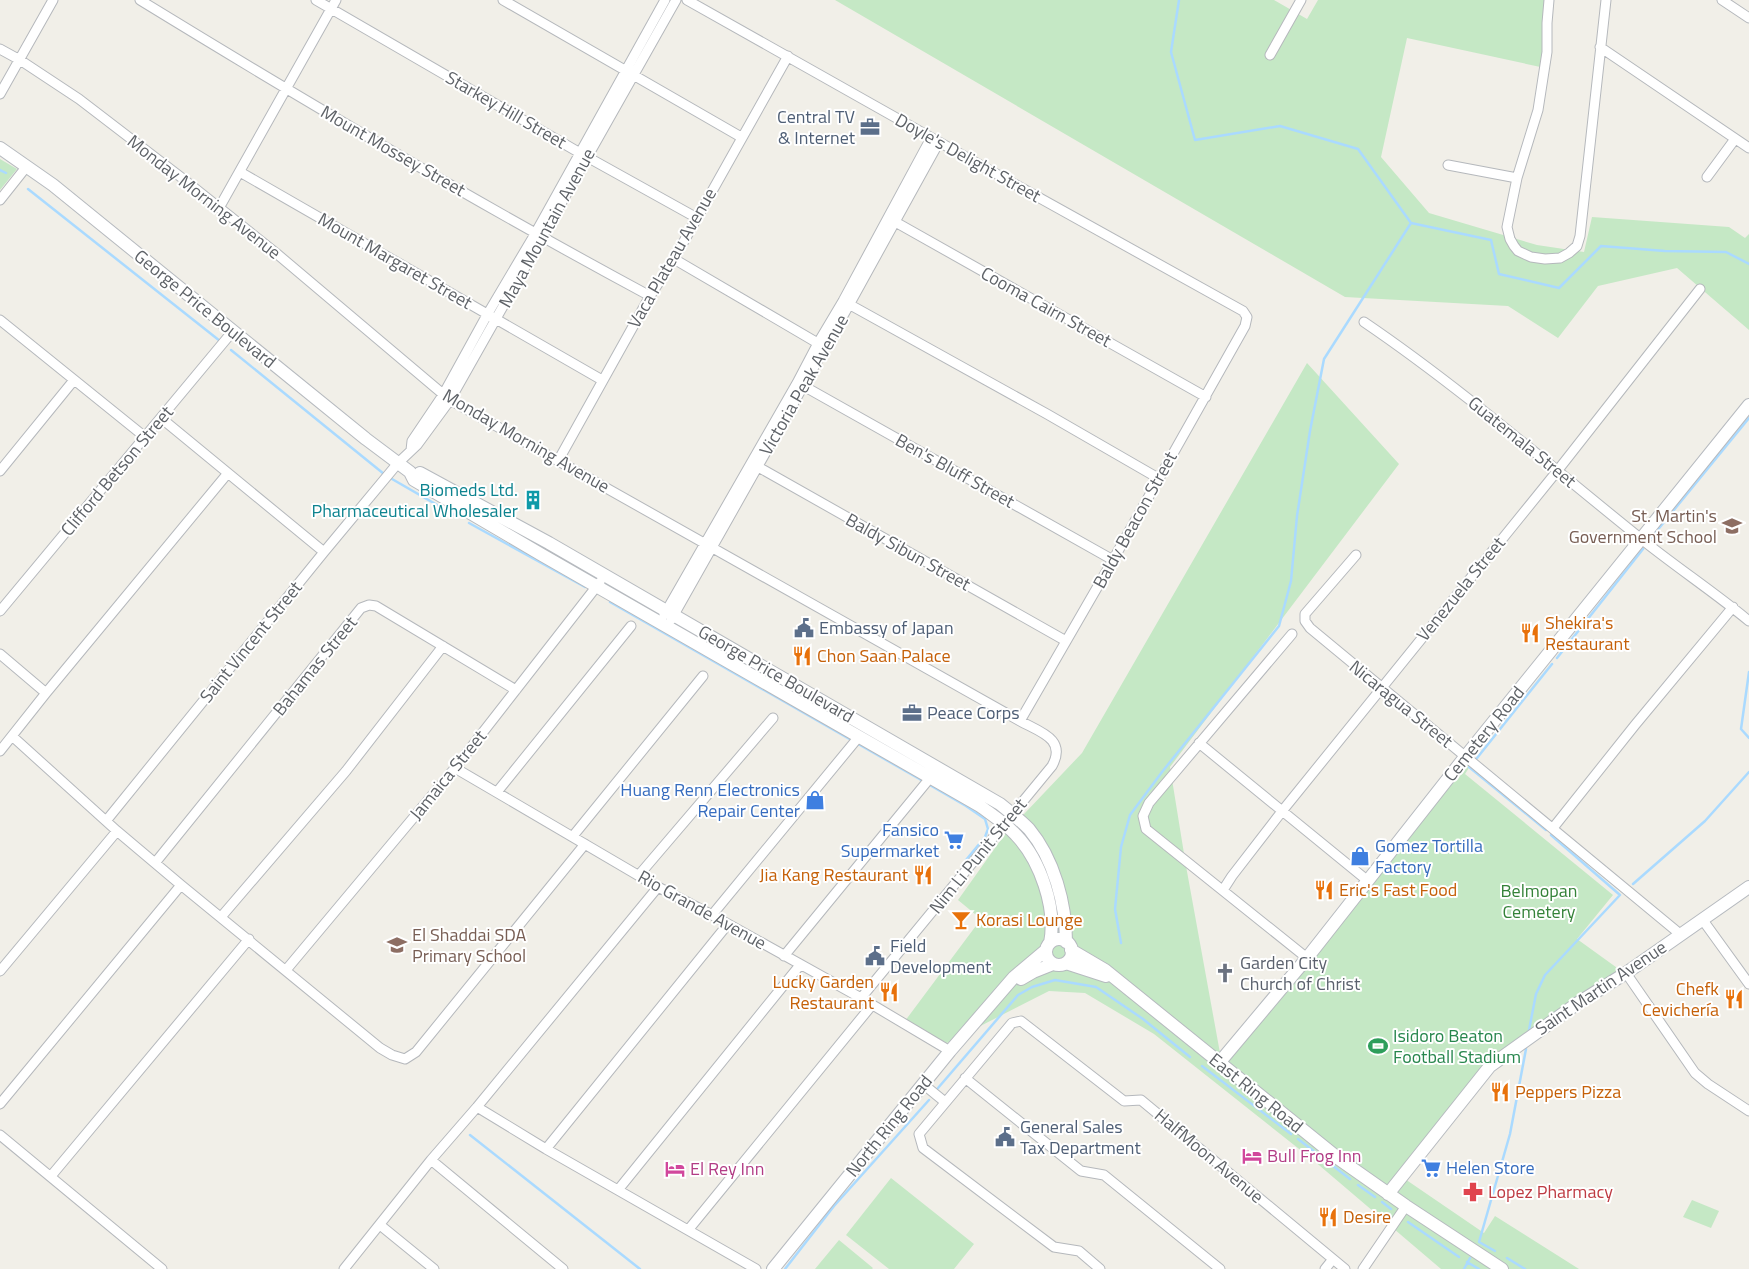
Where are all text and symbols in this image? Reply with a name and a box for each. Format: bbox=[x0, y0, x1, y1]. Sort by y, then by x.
street label: Starkey Hill Street bbox=[441, 64, 572, 156]
street label: Mount Mossey Street bbox=[316, 98, 471, 203]
place label: Central TV & Internet bbox=[777, 103, 856, 151]
street label: Doyle's Delight Street bbox=[890, 106, 1047, 209]
office icon: Central TV & Internet bbox=[859, 116, 881, 138]
street label: Monday Morning Avenue bbox=[122, 128, 287, 265]
street label: Maya Mountain Avenue bbox=[491, 143, 602, 312]
street label: Vaca Plateau Avenue bbox=[620, 183, 723, 333]
street label: Mount Margaret Street bbox=[313, 205, 478, 316]
street label: George Price Boulevard bbox=[128, 243, 282, 374]
street label: Cooma Cairn Street bbox=[976, 259, 1117, 354]
street label: Victoria Peak Avenue bbox=[752, 309, 855, 460]
street label: Monday Morning Avenue bbox=[438, 382, 615, 499]
street label: Guatemala Street bbox=[1462, 389, 1583, 494]
street label: Clifford Betson Street bbox=[54, 399, 180, 542]
street label: Ben's Bluff Street bbox=[891, 427, 1020, 515]
street label: Baldy Beacon Street bbox=[1086, 446, 1184, 593]
place label: Biomeds Ltd. Pharmaceutical Wholesaler bbox=[311, 476, 518, 524]
building icon: Biomeds Ltd. Pharmaceutical Wholesaler bbox=[522, 489, 544, 511]
place label: St. Martin's Government School bbox=[1569, 502, 1717, 550]
street label: Baldy Sibun Street bbox=[841, 506, 976, 597]
school or university icon: St. Martin's Government School bbox=[1721, 515, 1743, 537]
street label: Venezuela Street bbox=[1410, 530, 1512, 647]
street label: Saint Vincent Street bbox=[193, 574, 309, 708]
street label: Bahamas Street bbox=[266, 609, 364, 721]
place label: Shekira's Restaurant bbox=[1545, 609, 1630, 657]
place label: Embassy of Japan bbox=[819, 614, 954, 641]
public building icon: Embassy of Japan bbox=[793, 617, 815, 639]
street label: George Price Boulevard bbox=[693, 618, 859, 729]
restaurant icon: Shekira's Restaurant bbox=[1519, 622, 1541, 644]
place label: Chon Saan Palace bbox=[817, 642, 951, 669]
restaurant icon: Chon Saan Palace bbox=[791, 645, 813, 667]
street label: Nicaragua Street bbox=[1344, 653, 1459, 754]
street label: Cemetery Road bbox=[1437, 680, 1531, 787]
place label: Peace Corps bbox=[927, 699, 1020, 726]
office icon: Peace Corps bbox=[901, 702, 923, 724]
street label: Jamaica Street bbox=[403, 723, 493, 826]
place label: Huang Renn Electronics Repair Center bbox=[620, 776, 800, 824]
shop icon: Huang Renn Electronics Repair Center bbox=[804, 789, 826, 811]
street label: Nim Li Punit Street bbox=[922, 791, 1033, 919]
place label: Fansico Supermarket bbox=[841, 816, 940, 864]
supermarket icon: Fansico Supermarket bbox=[943, 829, 965, 851]
place label: Gomez Tortilla Factory bbox=[1375, 832, 1483, 880]
shop icon: Gomez Tortilla Factory bbox=[1349, 845, 1371, 867]
place label: Jia Kang Restaurant bbox=[759, 861, 909, 888]
street label: Rio Grande Avenue bbox=[633, 863, 771, 956]
restaurant icon: Jia Kang Restaurant bbox=[912, 864, 934, 886]
place label: Eric's Fast Food bbox=[1339, 876, 1457, 903]
park label: Belmopan Cemetery bbox=[1500, 877, 1578, 925]
restaurant icon: Eric's Fast Food bbox=[1313, 879, 1335, 901]
place label: Korasi Lounge bbox=[976, 906, 1083, 933]
bar icon: Korasi Lounge bbox=[950, 909, 972, 931]
place label: El Shaddai SDA Primary School bbox=[412, 921, 527, 969]
place label: Field Development bbox=[890, 932, 992, 980]
school or university icon: El Shaddai SDA Primary School bbox=[386, 934, 408, 956]
street label: Saint Martin Avenue bbox=[1530, 934, 1672, 1042]
public building icon: Field Development bbox=[864, 945, 886, 967]
place label: Garden City Church of Christ bbox=[1240, 949, 1361, 997]
church icon: Garden City Church of Christ bbox=[1214, 962, 1236, 984]
place label: Lucky Garden Restaurant bbox=[772, 968, 875, 1016]
place label: Chefk Cevichería bbox=[1642, 975, 1719, 1023]
restaurant icon: Lucky Garden Restaurant bbox=[878, 981, 900, 1003]
restaurant icon: Chefk Cevichería bbox=[1723, 988, 1745, 1010]
place label: Isidoro Beaton Football Stadium bbox=[1393, 1022, 1521, 1070]
sports icon: Isidoro Beaton Football Stadium bbox=[1367, 1035, 1389, 1057]
street label: East Ring Road bbox=[1203, 1046, 1309, 1139]
street label: North Ring Road bbox=[839, 1069, 938, 1183]
place label: Peppers Pizza bbox=[1515, 1078, 1621, 1105]
restaurant icon: Peppers Pizza bbox=[1489, 1081, 1511, 1103]
street label: HalfMoon Avenue bbox=[1149, 1102, 1270, 1209]
place label: General Sales Tax Department bbox=[1020, 1113, 1141, 1161]
public building icon: General Sales Tax Department bbox=[994, 1126, 1016, 1148]
place label: Bull Frog Inn bbox=[1267, 1142, 1362, 1169]
hotel icon: Bull Frog Inn bbox=[1241, 1145, 1263, 1167]
place label: Helen Store bbox=[1446, 1154, 1535, 1181]
place label: El Rey Inn bbox=[690, 1155, 764, 1182]
supermarket icon: Helen Store bbox=[1420, 1157, 1442, 1179]
hotel icon: El Rey Inn bbox=[664, 1158, 686, 1180]
place label: Lopez Pharmacy bbox=[1488, 1178, 1613, 1205]
pharmacy icon: Lopez Pharmacy bbox=[1462, 1181, 1484, 1203]
place label: Desire bbox=[1343, 1203, 1391, 1230]
restaurant icon: Desire bbox=[1317, 1206, 1339, 1228]

